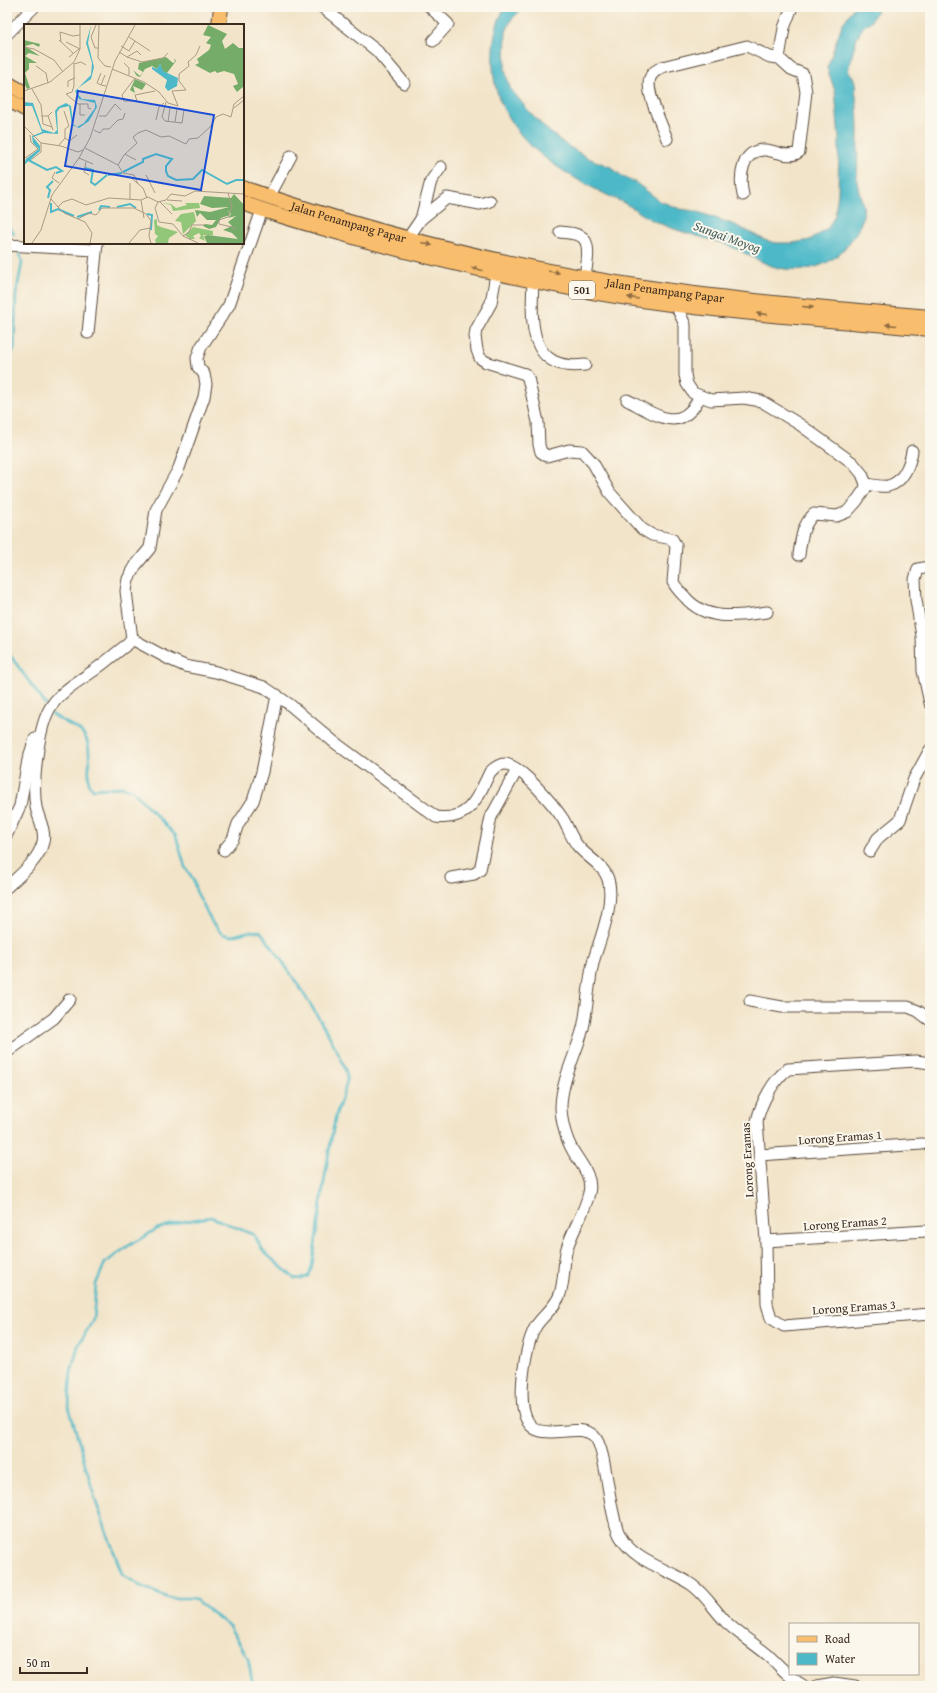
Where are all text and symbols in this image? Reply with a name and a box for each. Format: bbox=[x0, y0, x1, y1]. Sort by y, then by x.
inset map bbox=[24, 24, 244, 244]
street label: Jalan Penampang Papar bbox=[287, 196, 408, 246]
water label: Sungai Moyog bbox=[691, 216, 763, 258]
one-way arrow bbox=[421, 241, 433, 247]
one-way arrow bbox=[471, 266, 483, 272]
one-way arrow bbox=[548, 269, 560, 275]
street label: Jalan Penampang Papar bbox=[603, 273, 725, 306]
road number: 501 bbox=[569, 281, 595, 299]
one-way arrow bbox=[627, 295, 639, 301]
one-way arrow bbox=[802, 303, 814, 310]
one-way arrow bbox=[756, 311, 768, 317]
one-way arrow bbox=[885, 322, 897, 329]
street label: Lorong Eramas bbox=[737, 1122, 757, 1198]
street label: Lorong Eramas 1 bbox=[798, 1126, 882, 1148]
street label: Lorong Eramas 2 bbox=[803, 1212, 887, 1234]
street label: Lorong Eramas 3 bbox=[812, 1296, 896, 1318]
legend bbox=[789, 1623, 919, 1675]
text: Road bbox=[825, 1630, 851, 1647]
scale bar bbox=[20, 1649, 87, 1675]
text: Water bbox=[825, 1650, 855, 1667]
text: 50 m bbox=[26, 1654, 50, 1671]

